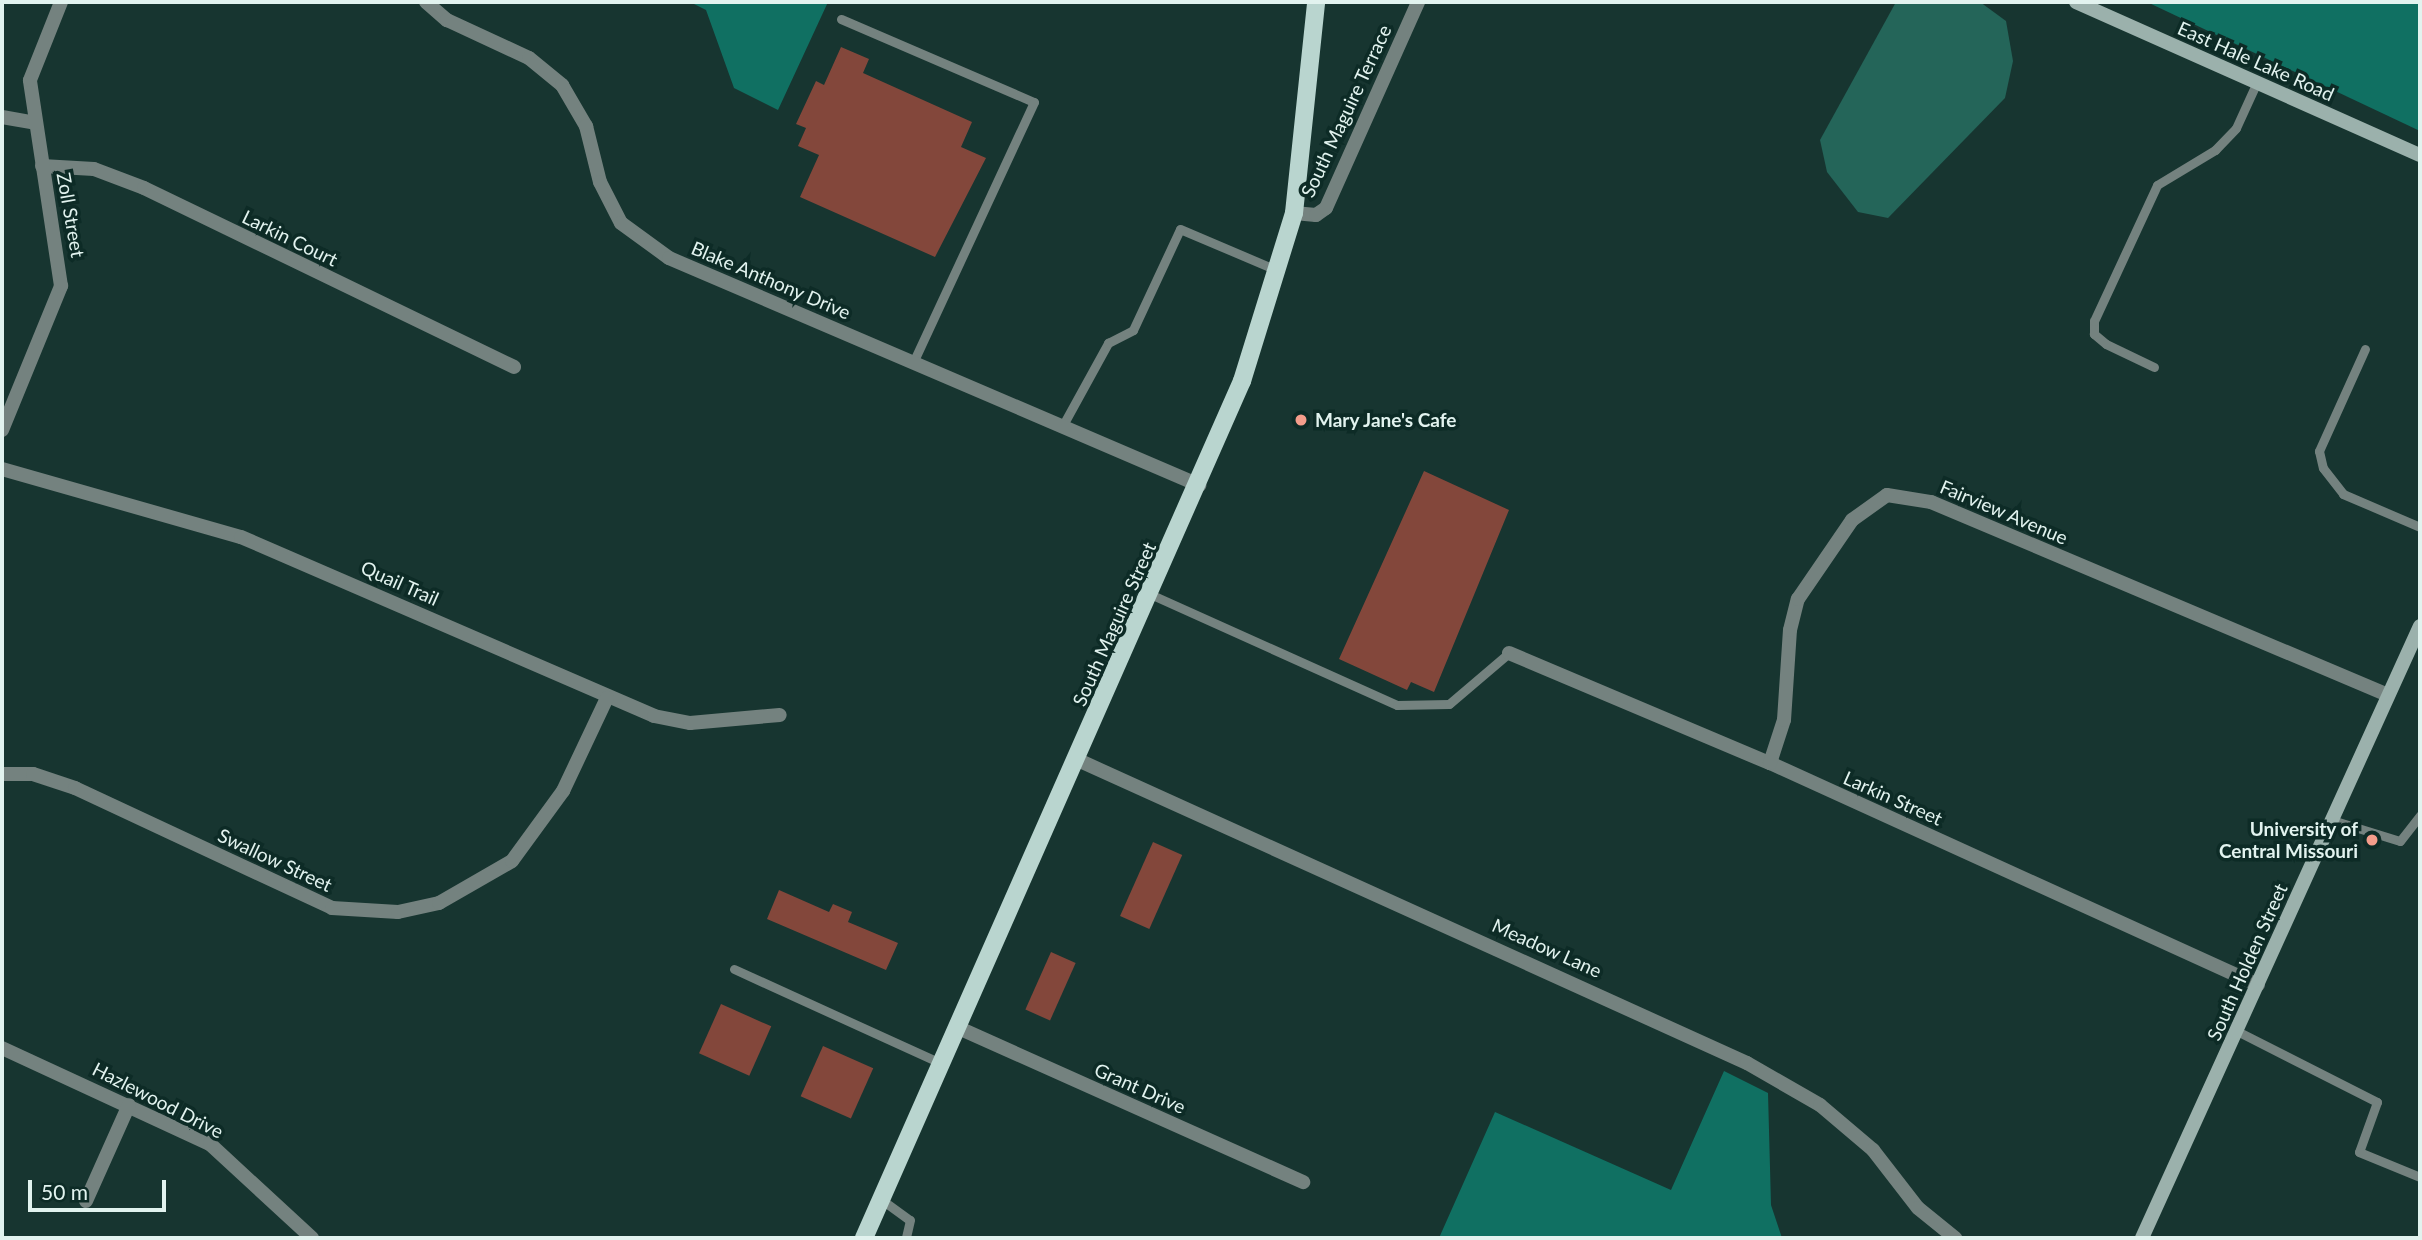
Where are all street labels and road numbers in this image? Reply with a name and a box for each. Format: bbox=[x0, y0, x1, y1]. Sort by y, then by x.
street label: East Hale Lake Road bbox=[2174, 16, 2338, 106]
street label: South Maguire Terrace bbox=[1296, 21, 1396, 201]
street label: Zoll Street bbox=[52, 171, 90, 259]
street label: Larkin Court bbox=[239, 205, 341, 271]
street label: Blake Anthony Drive bbox=[687, 236, 855, 324]
street label: Fairview Avenue bbox=[1936, 475, 2072, 549]
street label: South Maguire Street bbox=[1068, 538, 1160, 710]
street label: Quail Trail bbox=[357, 556, 443, 610]
street label: Larkin Street bbox=[1840, 766, 1946, 830]
street label: Swallow Street bbox=[214, 824, 336, 896]
street label: South Holden Street bbox=[2202, 880, 2292, 1044]
street label: Meadow Lane bbox=[1489, 914, 1605, 982]
street label: Hazlewood Drive bbox=[89, 1057, 227, 1143]
street label: Grant Drive bbox=[1091, 1058, 1189, 1118]

